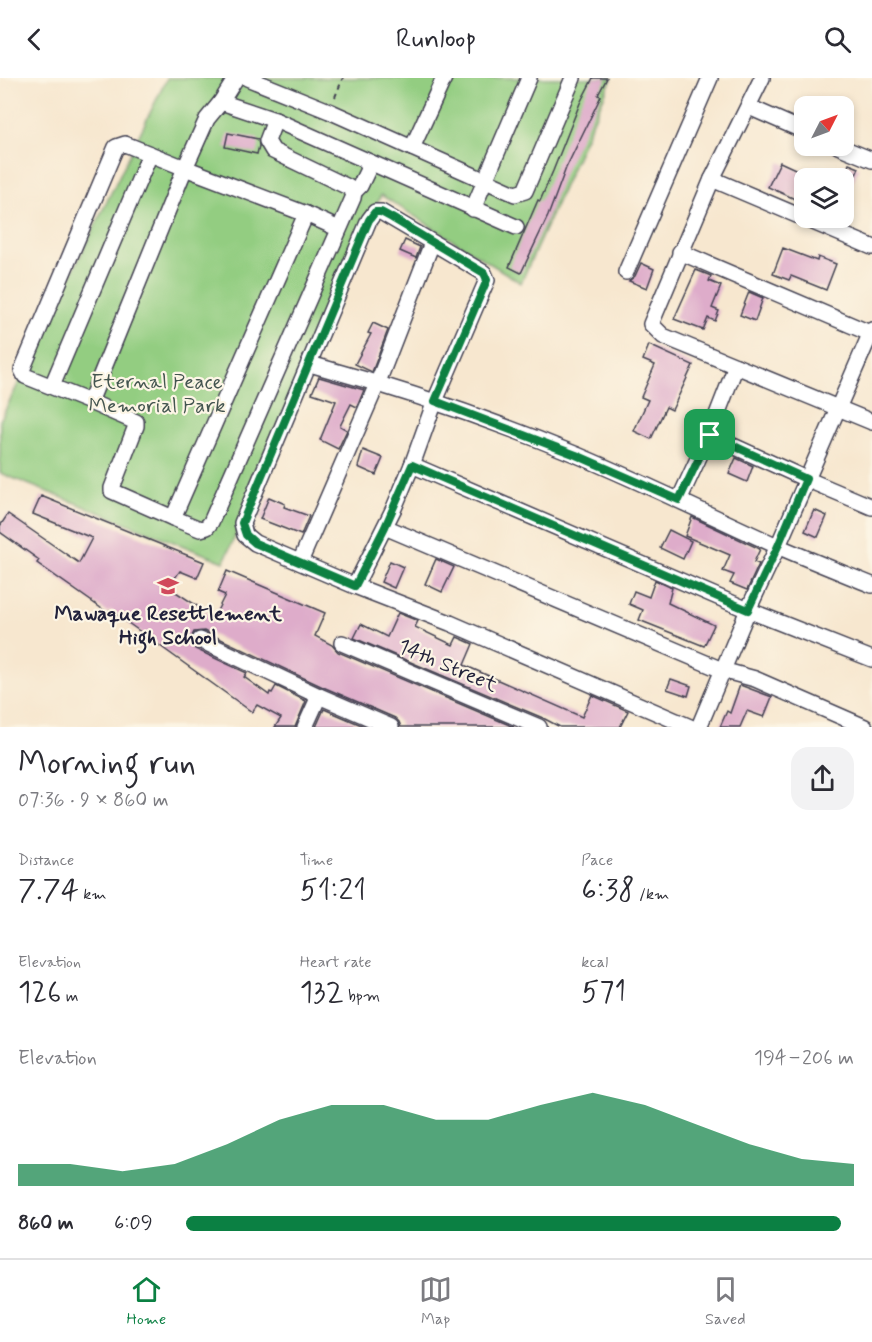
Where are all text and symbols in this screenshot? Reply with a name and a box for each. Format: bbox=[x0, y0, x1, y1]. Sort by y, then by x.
text: Runloop bbox=[396, 22, 476, 57]
icon: back bbox=[18, 23, 51, 56]
icon: search bbox=[821, 23, 854, 56]
north arrow bbox=[794, 96, 854, 156]
map controls bbox=[794, 96, 854, 228]
button: layers bbox=[794, 168, 854, 228]
park label: Eternal Peace Memorial Park bbox=[88, 368, 226, 420]
pin bbox=[684, 409, 735, 460]
icon: arrive bbox=[693, 418, 726, 451]
school or university icon: Mawaque Resettlement High School bbox=[156, 574, 180, 598]
place label: Mawaque Resettlement High School bbox=[54, 600, 282, 654]
street label: 14th Street bbox=[394, 632, 502, 700]
text: Morning run bbox=[18, 742, 196, 786]
button: share bbox=[791, 747, 854, 810]
text: 07:36 · 9 × 860 m bbox=[18, 787, 169, 814]
text: Distance bbox=[18, 850, 74, 871]
text: Time bbox=[300, 850, 333, 871]
text: Pace bbox=[581, 850, 613, 871]
text: 7.74 bbox=[18, 871, 79, 910]
text: 51:21 bbox=[300, 871, 366, 910]
text: 6:38 bbox=[581, 871, 635, 910]
text: km bbox=[79, 884, 107, 905]
text: /km bbox=[635, 884, 669, 905]
text: Elevation bbox=[18, 952, 81, 973]
text: Heart rate bbox=[300, 952, 372, 973]
text: kcal bbox=[581, 952, 608, 973]
text: 126 bbox=[18, 973, 61, 1012]
text: 132 bbox=[300, 973, 344, 1012]
text: 571 bbox=[581, 973, 626, 1012]
text: m bbox=[61, 986, 78, 1007]
text: bpm bbox=[344, 986, 380, 1007]
text: Elevation bbox=[18, 1045, 97, 1072]
text: 194–206 m bbox=[754, 1045, 854, 1072]
text: 860 m bbox=[18, 1210, 74, 1237]
text: 6:09 bbox=[114, 1210, 153, 1237]
tab: Home bbox=[126, 1273, 166, 1330]
tab: Map bbox=[419, 1273, 452, 1330]
tab: Saved bbox=[705, 1273, 746, 1330]

